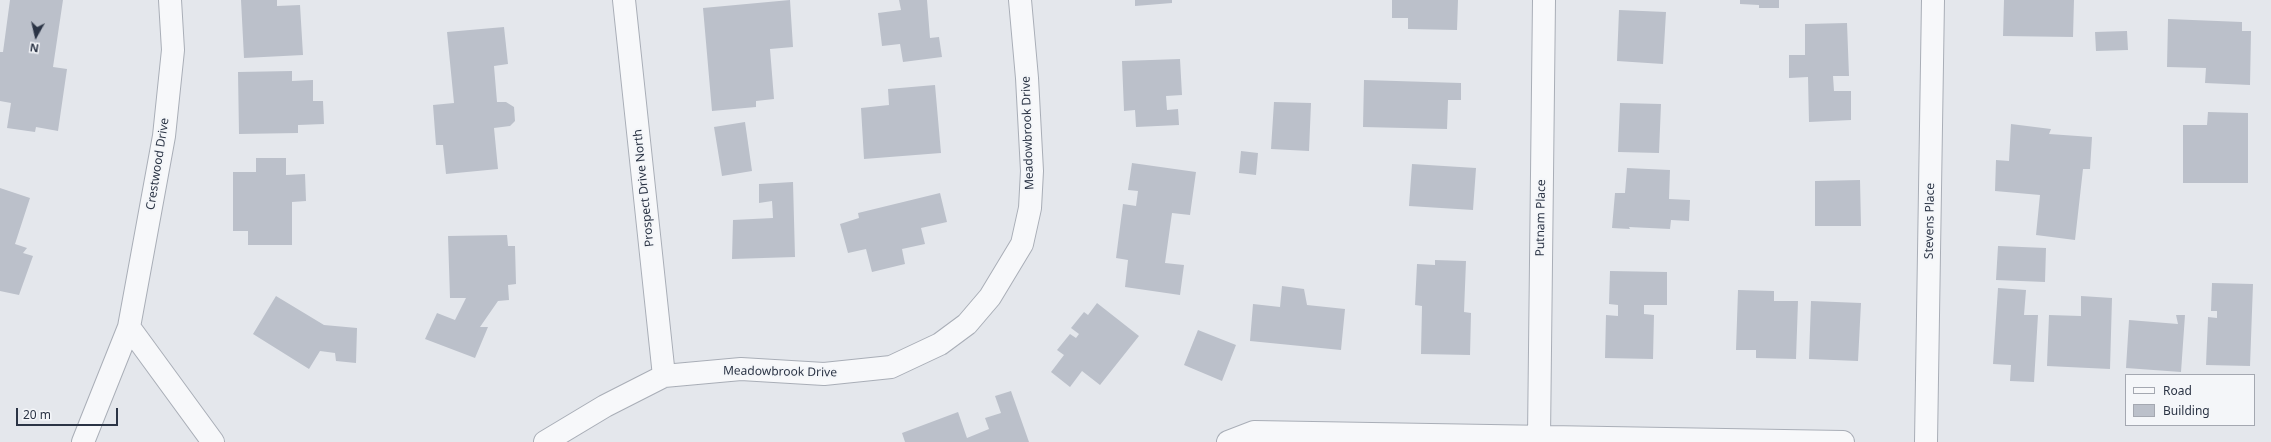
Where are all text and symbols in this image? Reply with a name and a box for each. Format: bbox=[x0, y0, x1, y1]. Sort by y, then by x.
north arrow bbox=[16, 16, 56, 56]
text: N bbox=[29, 40, 40, 56]
street label: Meadowbrook Drive bbox=[1019, 76, 1037, 190]
street label: Crestwood Drive bbox=[144, 117, 172, 211]
street label: Prospect Drive North bbox=[631, 128, 657, 248]
street label: Putnam Place bbox=[1533, 179, 1549, 257]
street label: Stevens Place bbox=[1922, 183, 1938, 259]
street label: Meadowbrook Drive bbox=[723, 364, 837, 380]
legend bbox=[2125, 374, 2255, 426]
text: Road bbox=[2163, 382, 2192, 399]
scale bar bbox=[18, 400, 120, 426]
text: Building bbox=[2163, 402, 2210, 419]
text: 20 m bbox=[23, 406, 51, 423]

